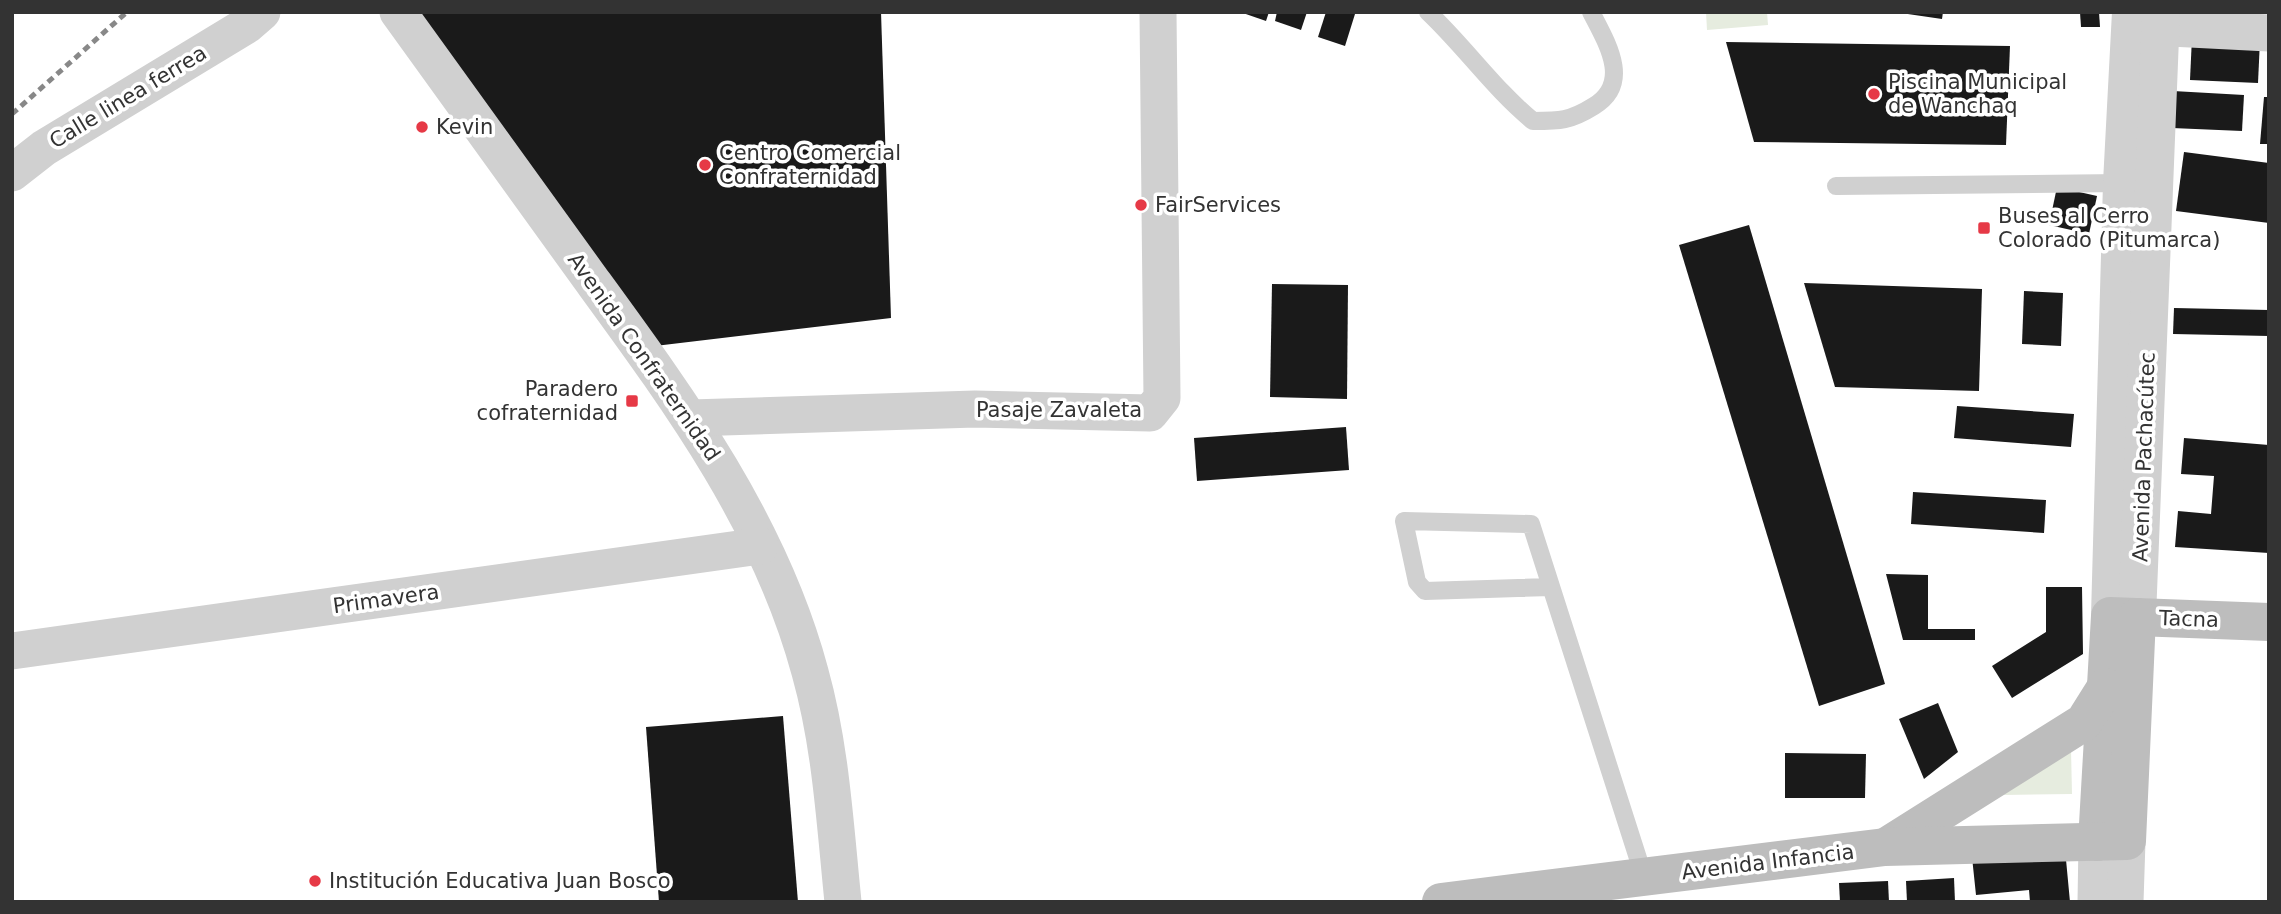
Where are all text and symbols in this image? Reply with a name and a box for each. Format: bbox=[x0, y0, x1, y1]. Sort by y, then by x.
street label: Calle linea ferrea bbox=[45, 41, 211, 153]
place label: Piscina Municipal de Wanchaq bbox=[1888, 70, 2067, 118]
marker: Piscina Municipal de Wanchaq bbox=[1866, 86, 1882, 102]
place label: Kevin bbox=[436, 115, 493, 139]
marker: Kevin bbox=[414, 119, 430, 135]
place label: Centro Comercial Confraternidad bbox=[719, 141, 901, 189]
marker: Centro Comercial Confraternidad bbox=[697, 157, 713, 173]
place label: FairServices bbox=[1155, 193, 1281, 217]
marker: FairServices bbox=[1133, 197, 1149, 213]
place label: Buses al Cerro Colorado (Pitumarca) bbox=[1998, 204, 2220, 252]
marker: Buses al Cerro Colorado (Pitumarca) bbox=[1976, 220, 1992, 236]
street label: Avenida Confraternidad bbox=[563, 248, 725, 466]
street label: Avenida Pachacútec bbox=[2128, 351, 2160, 563]
place label: Paradero cofraternidad bbox=[477, 377, 618, 425]
marker: Paradero cofraternidad bbox=[624, 393, 640, 409]
street label: Pasaje Zavaleta bbox=[976, 398, 1142, 422]
street label: Primavera bbox=[331, 580, 441, 618]
street label: Tacna bbox=[2158, 606, 2219, 632]
street label: Avenida Infancia bbox=[1680, 839, 1856, 885]
place label: Institución Educativa Juan Bosco bbox=[329, 869, 671, 893]
marker: Institución Educativa Juan Bosco bbox=[307, 873, 323, 889]

